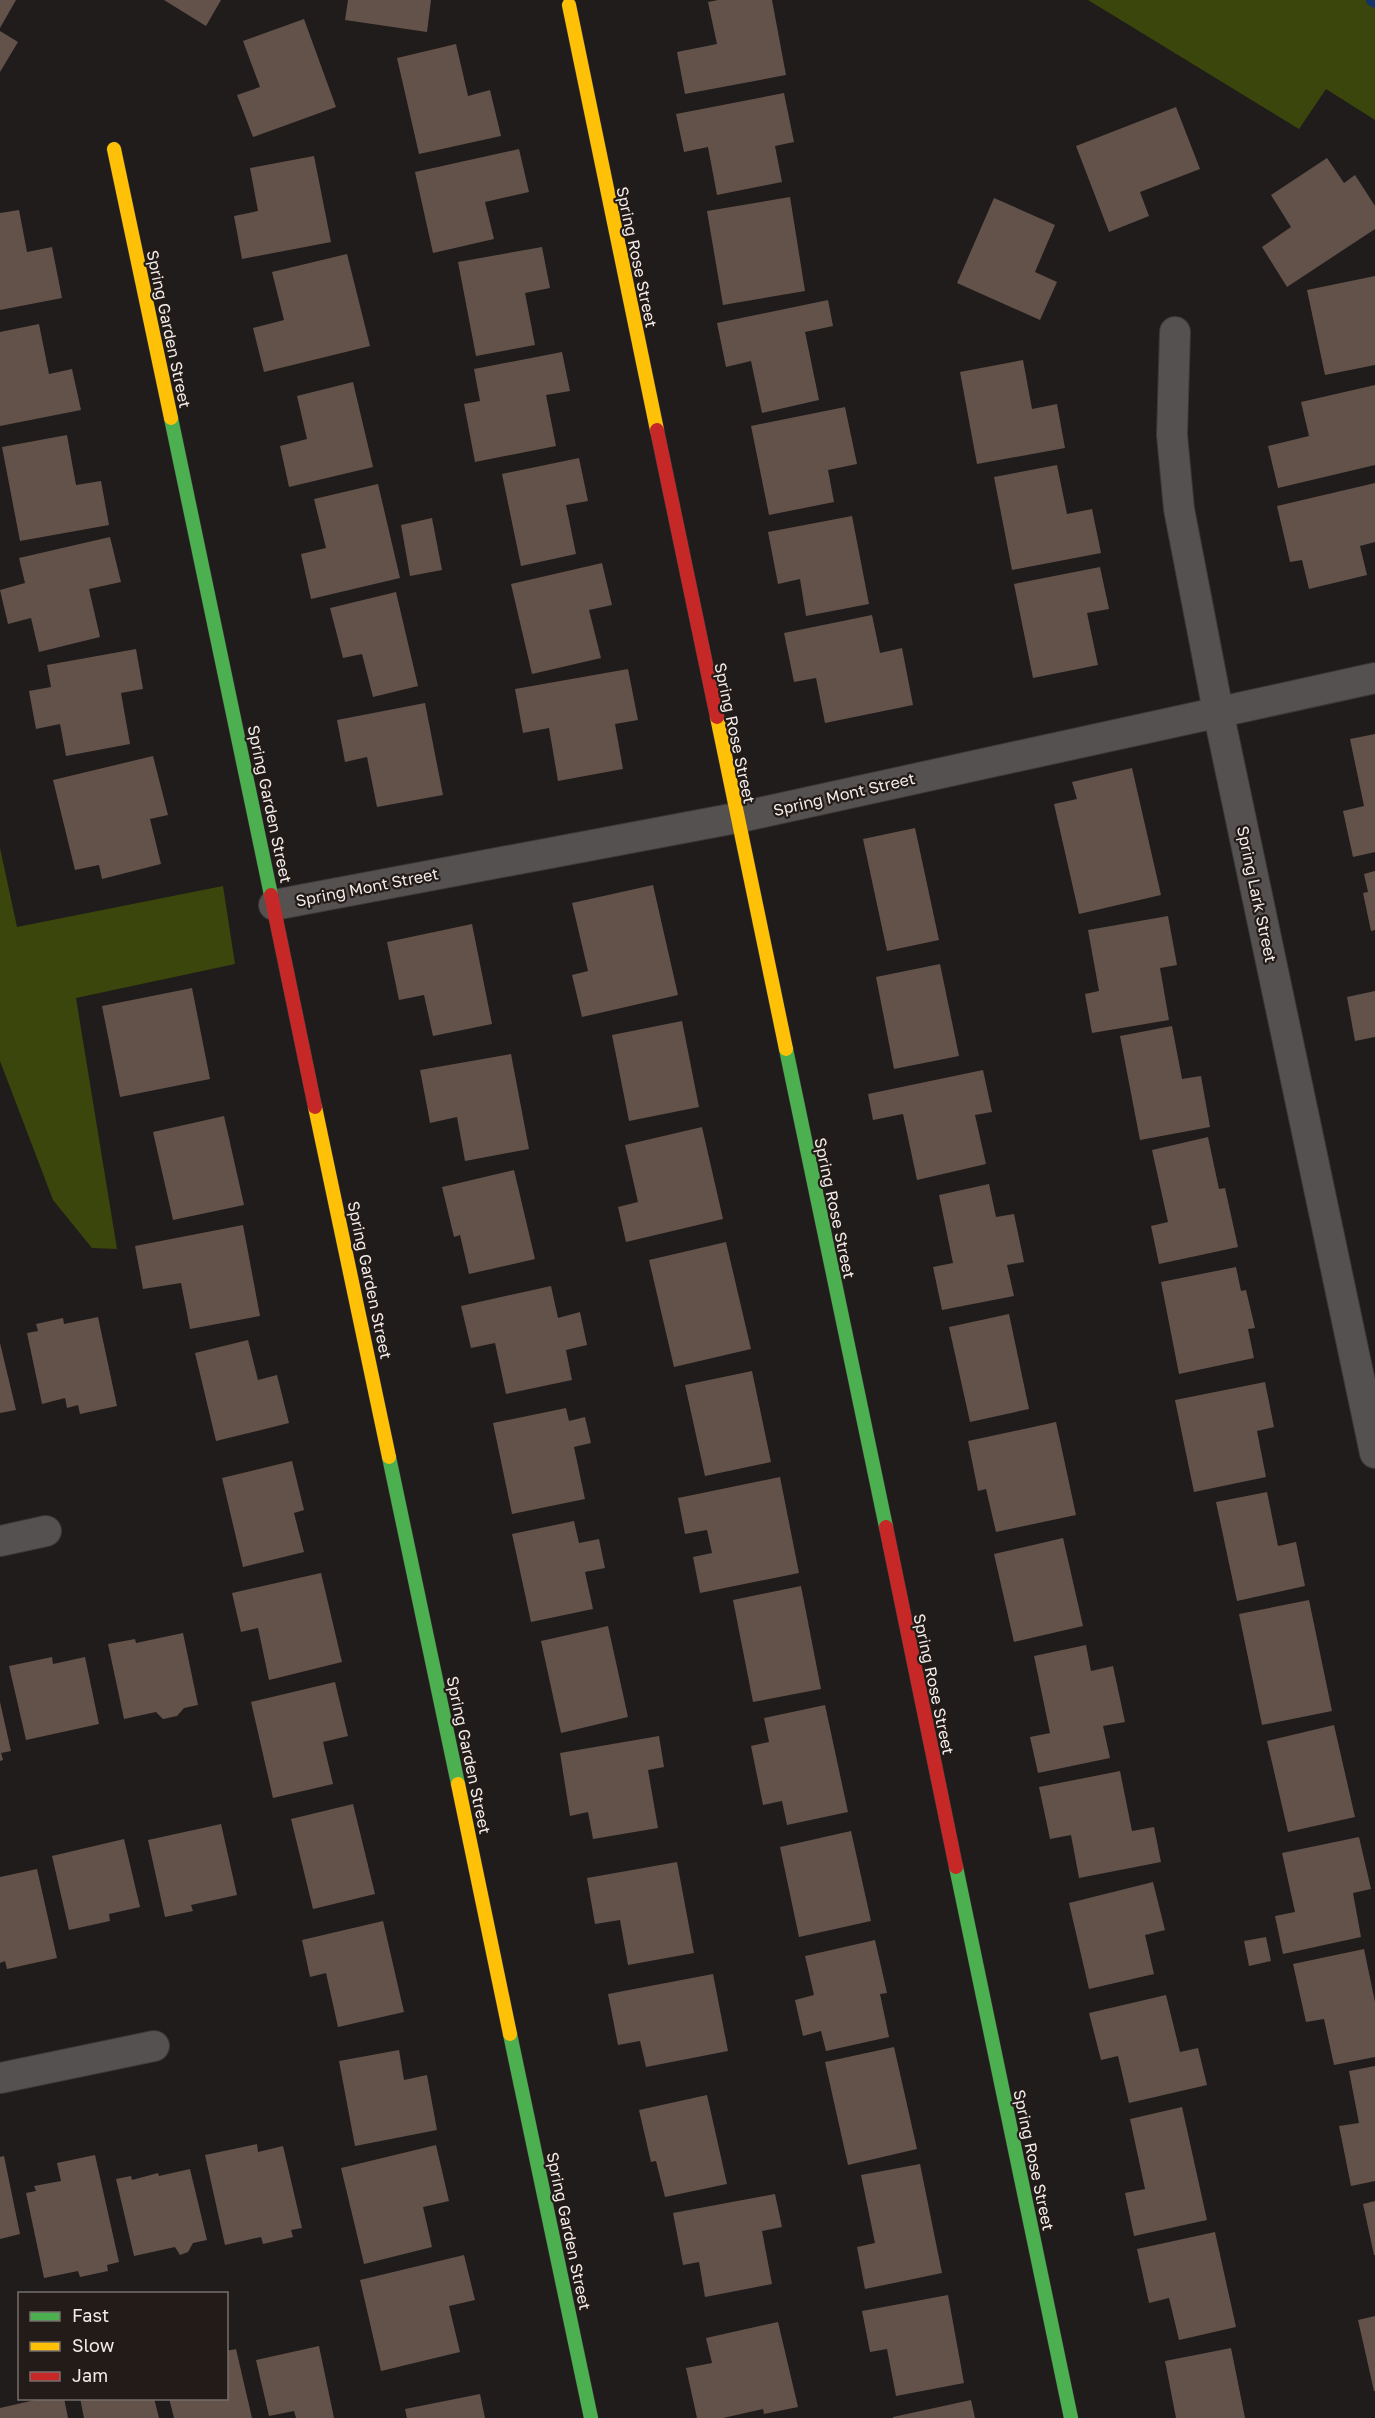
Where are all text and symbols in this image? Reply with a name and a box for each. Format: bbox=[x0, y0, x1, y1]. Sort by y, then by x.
street label: Spring Rose Street bbox=[612, 185, 662, 329]
street label: Spring Garden Street bbox=[142, 248, 196, 410]
street label: Spring Rose Street bbox=[710, 661, 760, 805]
street label: Spring Garden Street bbox=[243, 723, 297, 885]
street label: Spring Mont Street bbox=[771, 768, 917, 820]
street label: Spring Lark Street bbox=[1233, 824, 1281, 964]
street label: Spring Mont Street bbox=[294, 863, 440, 911]
street label: Spring Rose Street bbox=[810, 1136, 860, 1280]
street label: Spring Garden Street bbox=[343, 1199, 397, 1361]
street label: Spring Rose Street bbox=[909, 1612, 959, 1756]
street label: Spring Garden Street bbox=[442, 1674, 496, 1836]
street label: Spring Rose Street bbox=[1009, 2088, 1059, 2232]
street label: Spring Garden Street bbox=[542, 2150, 596, 2312]
legend bbox=[18, 2292, 228, 2400]
text: Fast bbox=[72, 2304, 109, 2326]
text: Slow bbox=[72, 2334, 115, 2356]
text: Jam bbox=[72, 2364, 108, 2386]

